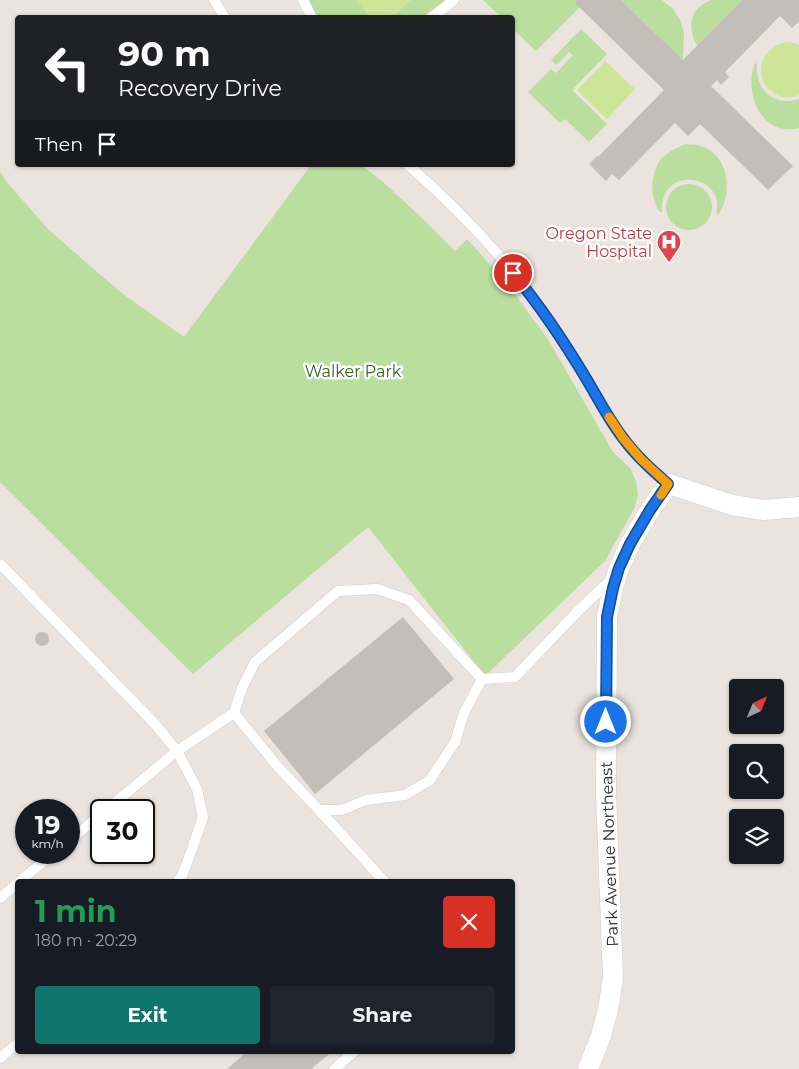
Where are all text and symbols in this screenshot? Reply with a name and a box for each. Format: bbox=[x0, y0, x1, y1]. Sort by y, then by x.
text: 90 m bbox=[118, 32, 211, 75]
icon: left bbox=[35, 35, 100, 100]
text: Recovery Drive bbox=[118, 75, 282, 102]
icon: arrive bbox=[93, 130, 121, 158]
text: Then bbox=[35, 133, 83, 156]
place label: Oregon State Hospital bbox=[545, 224, 652, 261]
hospital icon: Oregon State Hospital bbox=[656, 229, 682, 263]
pin bbox=[492, 252, 534, 294]
icon: arrive bbox=[499, 259, 527, 287]
park label: Walker Park bbox=[305, 362, 402, 381]
north arrow bbox=[729, 679, 784, 734]
map controls bbox=[729, 679, 784, 864]
position arrow bbox=[579, 695, 631, 747]
button: search bbox=[729, 744, 784, 799]
street label: Park Avenue Northeast bbox=[597, 760, 622, 947]
speed limit sign: 30 bbox=[90, 799, 155, 864]
button: layers bbox=[729, 809, 784, 864]
text: 19 bbox=[35, 810, 60, 840]
text: km/h bbox=[31, 836, 64, 851]
text: 1 min bbox=[35, 893, 116, 930]
button: close bbox=[443, 896, 495, 948]
text: 180 m · 20:29 bbox=[35, 931, 137, 950]
button: Exit bbox=[35, 986, 260, 1044]
button: Share bbox=[270, 986, 495, 1044]

